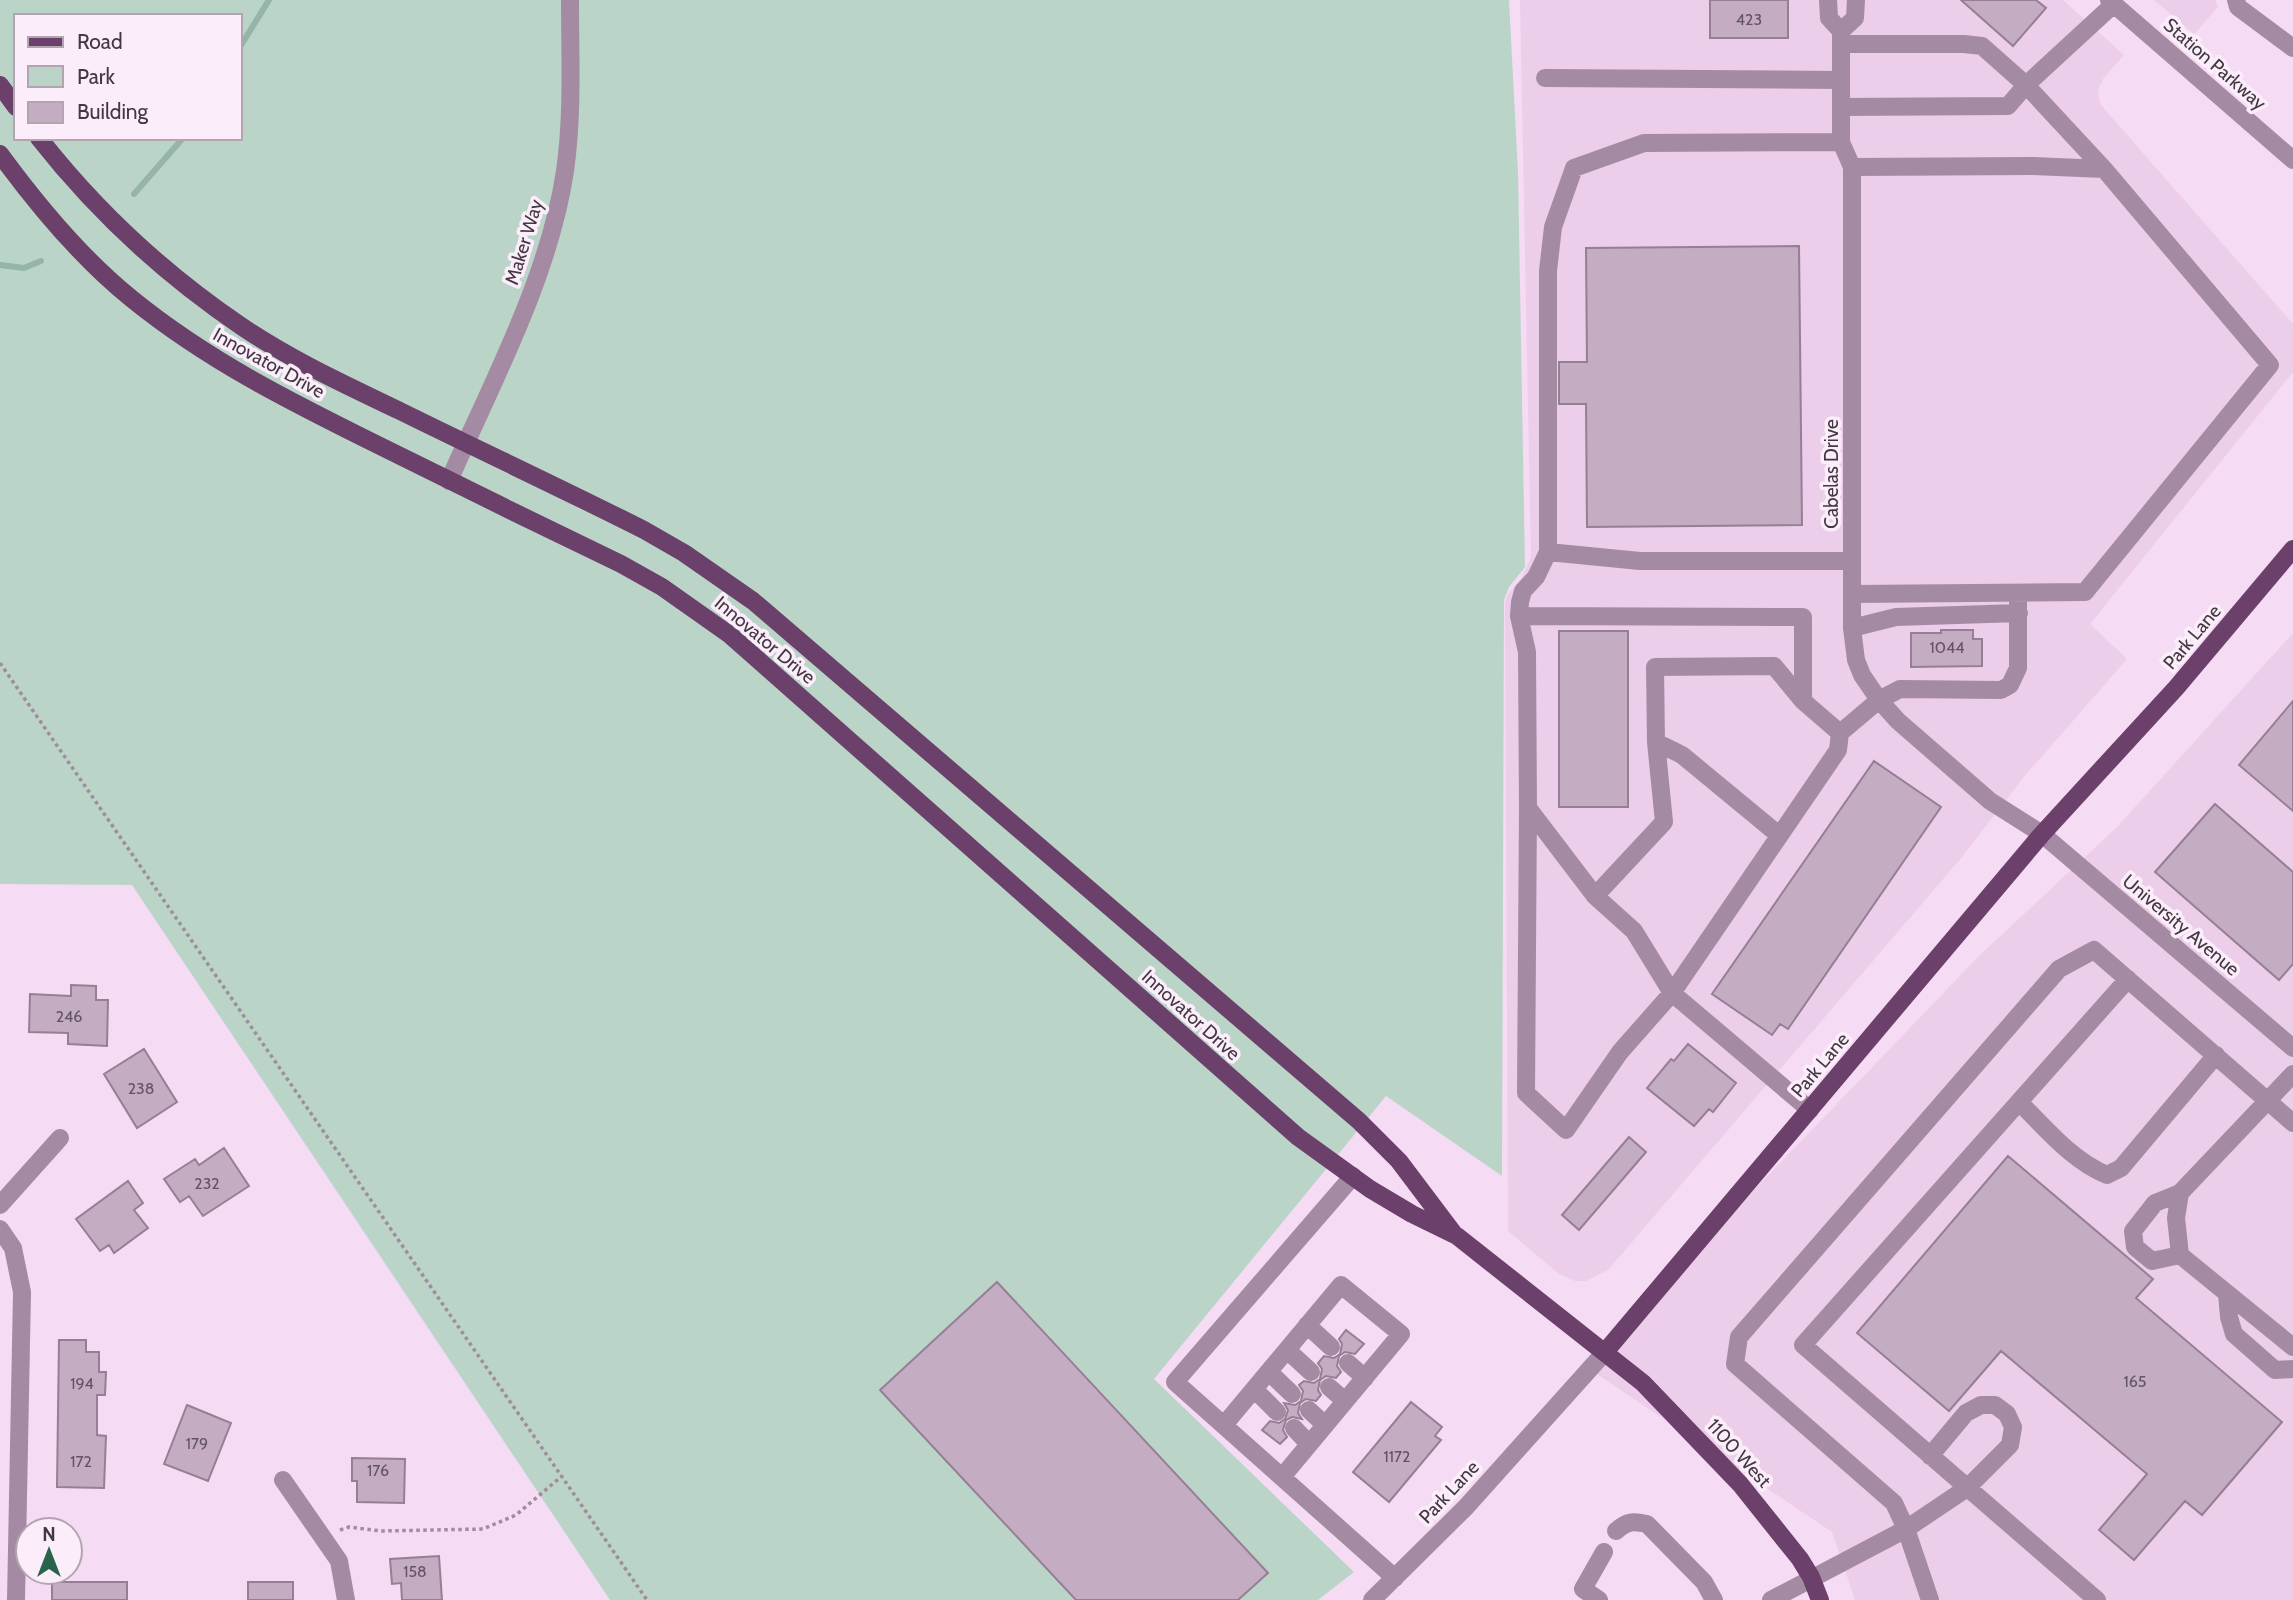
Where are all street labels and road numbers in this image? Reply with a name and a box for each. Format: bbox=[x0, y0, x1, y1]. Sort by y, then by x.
street label: Station Parkway bbox=[2159, 13, 2271, 115]
street label: Maker Way bbox=[500, 196, 548, 287]
street label: Innovator Drive bbox=[209, 323, 329, 403]
street label: Cabelas Drive bbox=[1820, 419, 1843, 529]
street label: Innovator Drive bbox=[710, 591, 820, 689]
street label: Park Lane bbox=[2158, 600, 2226, 674]
street label: University Avenue bbox=[2118, 869, 2244, 981]
street label: Innovator Drive bbox=[1137, 965, 1245, 1065]
street label: Park Lane bbox=[1786, 1028, 1854, 1102]
street label: 1100 West bbox=[1702, 1414, 1776, 1493]
street label: Park Lane bbox=[1414, 1456, 1484, 1528]

